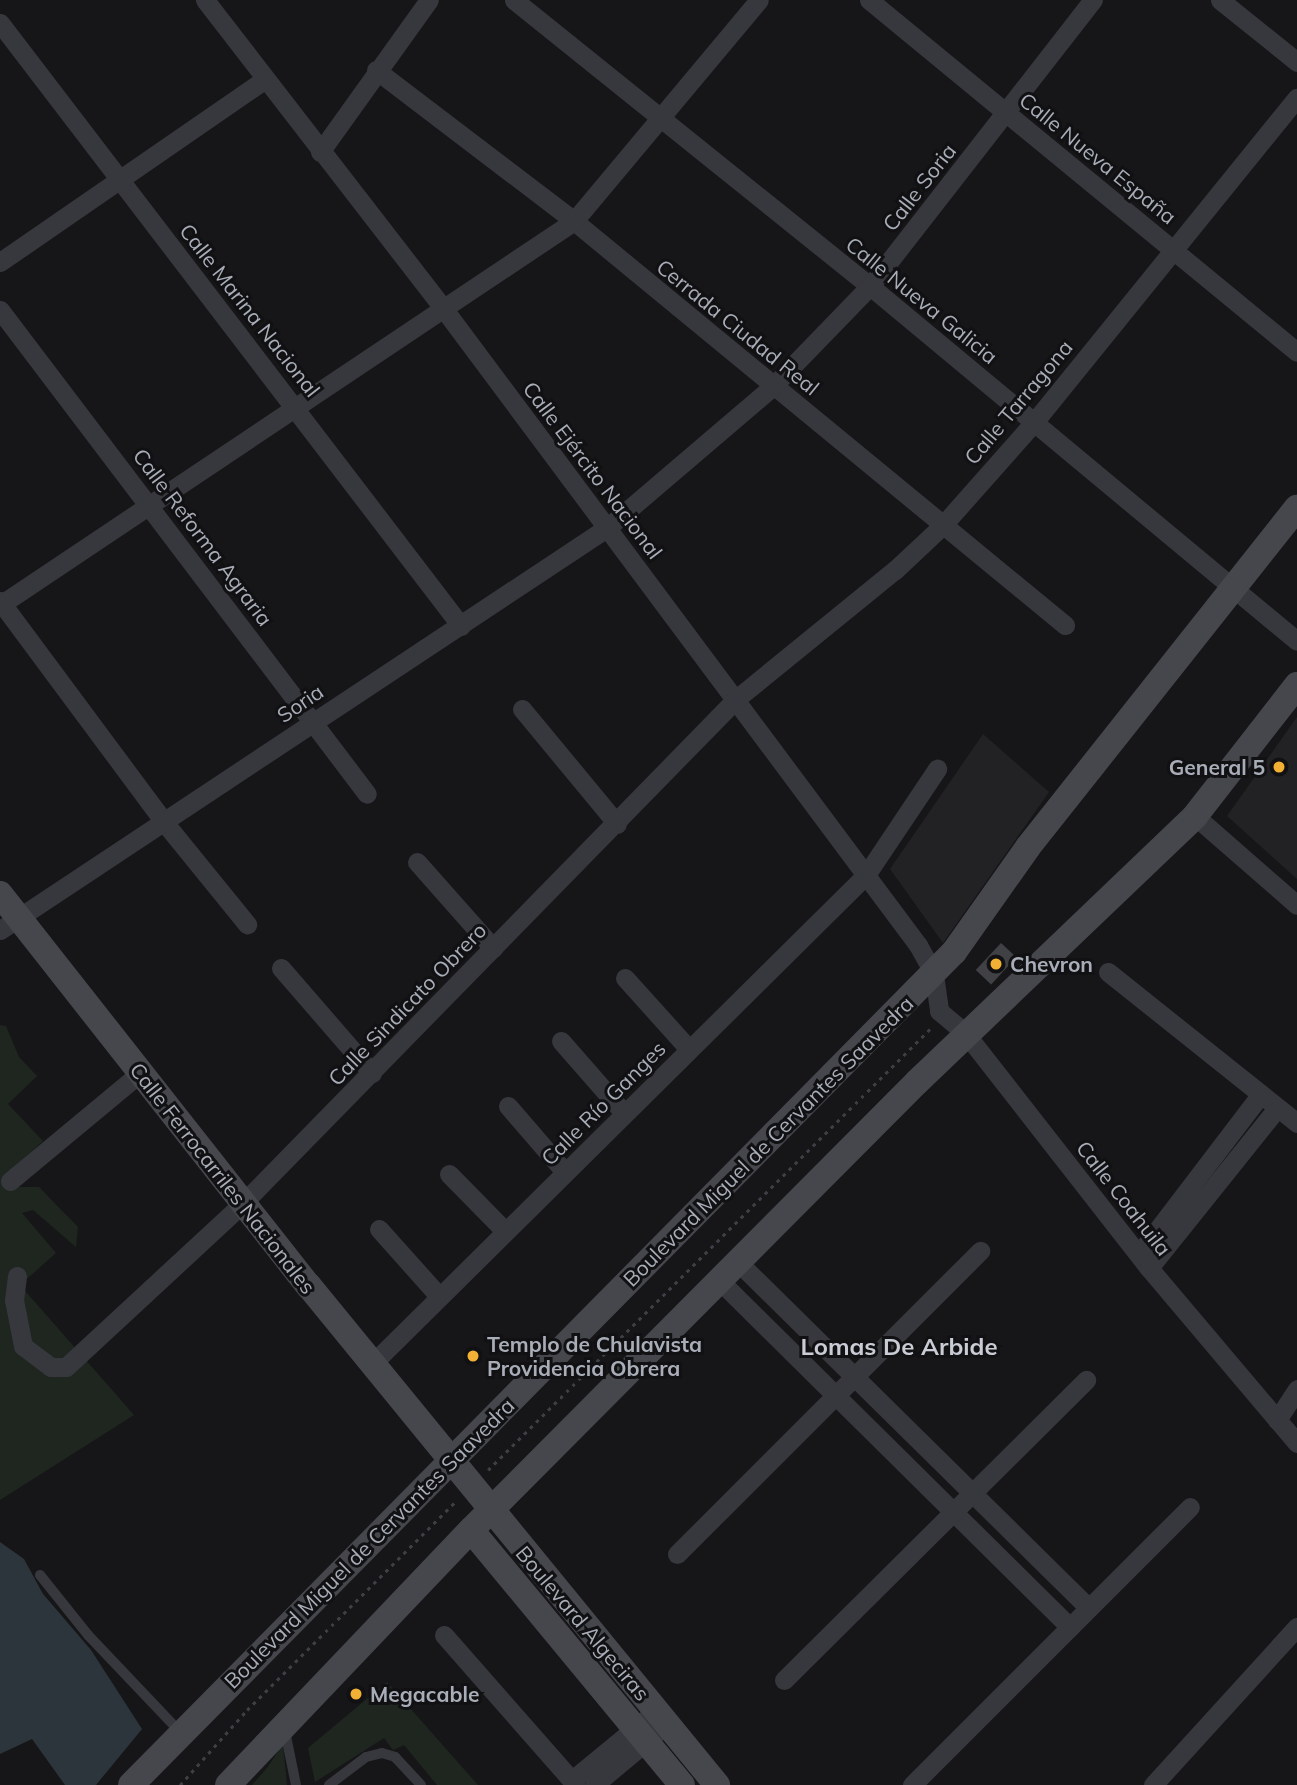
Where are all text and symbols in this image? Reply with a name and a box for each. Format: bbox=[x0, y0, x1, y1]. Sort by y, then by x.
street label: Calle Nueva España bbox=[1015, 87, 1181, 229]
street label: Calle Soria bbox=[877, 138, 961, 236]
street label: Calle Marina Nacional bbox=[175, 218, 325, 402]
street label: Calle Nueva Galicia bbox=[841, 231, 1003, 369]
street label: Cerrada Ciudad Real bbox=[652, 254, 824, 400]
street label: Calle Tarragona bbox=[959, 335, 1077, 469]
street label: Calle Ejército Nacional bbox=[518, 376, 668, 564]
street label: Calle Reforma Agraria bbox=[128, 443, 278, 631]
street label: Soria bbox=[272, 678, 328, 728]
place label: General 5 bbox=[1169, 754, 1265, 780]
marker: General 5 bbox=[1271, 759, 1287, 775]
street label: Calle Sindicato Obrero bbox=[323, 917, 491, 1091]
place label: Chevron bbox=[1010, 951, 1093, 977]
marker: Chevron bbox=[988, 956, 1004, 972]
street label: Boulevard Miguel de Cervantes Saavedra bbox=[618, 991, 918, 1291]
street label: Calle Río Ganges bbox=[536, 1036, 670, 1170]
street label: Calle Ferrocarriles Nacionales bbox=[125, 1057, 321, 1299]
street label: Calle Coahuila bbox=[1071, 1136, 1177, 1260]
place label: Templo de Chulavista Providencia Obrera bbox=[487, 1331, 702, 1381]
district label: Lomas De Arbide bbox=[800, 1333, 998, 1361]
marker: Templo de Chulavista Providencia Obrera bbox=[465, 1348, 481, 1364]
street label: Boulevard Miguel de Cervantes Saavedra bbox=[219, 1393, 519, 1693]
street label: Boulevard Algeciras bbox=[511, 1541, 655, 1705]
place label: Megacable bbox=[370, 1681, 479, 1707]
marker: Megacable bbox=[348, 1686, 364, 1702]

